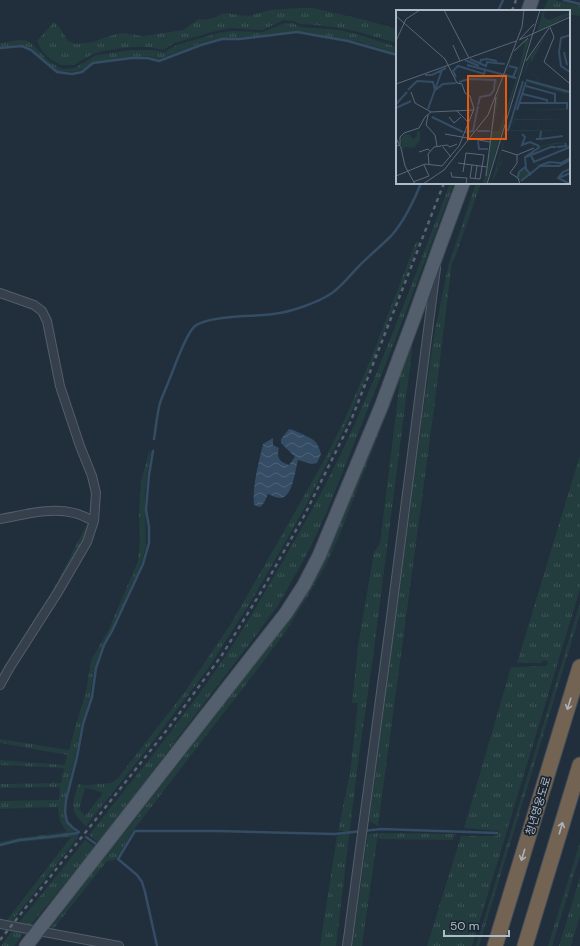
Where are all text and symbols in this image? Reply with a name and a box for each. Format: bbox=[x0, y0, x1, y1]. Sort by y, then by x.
inset map bbox=[396, 10, 570, 184]
one-way arrow bbox=[565, 697, 572, 710]
street label: 청년영웅도로 bbox=[522, 775, 554, 837]
one-way arrow bbox=[558, 822, 565, 835]
one-way arrow bbox=[519, 849, 526, 862]
scale bar bbox=[444, 912, 509, 938]
text: 50 m bbox=[450, 918, 479, 934]

